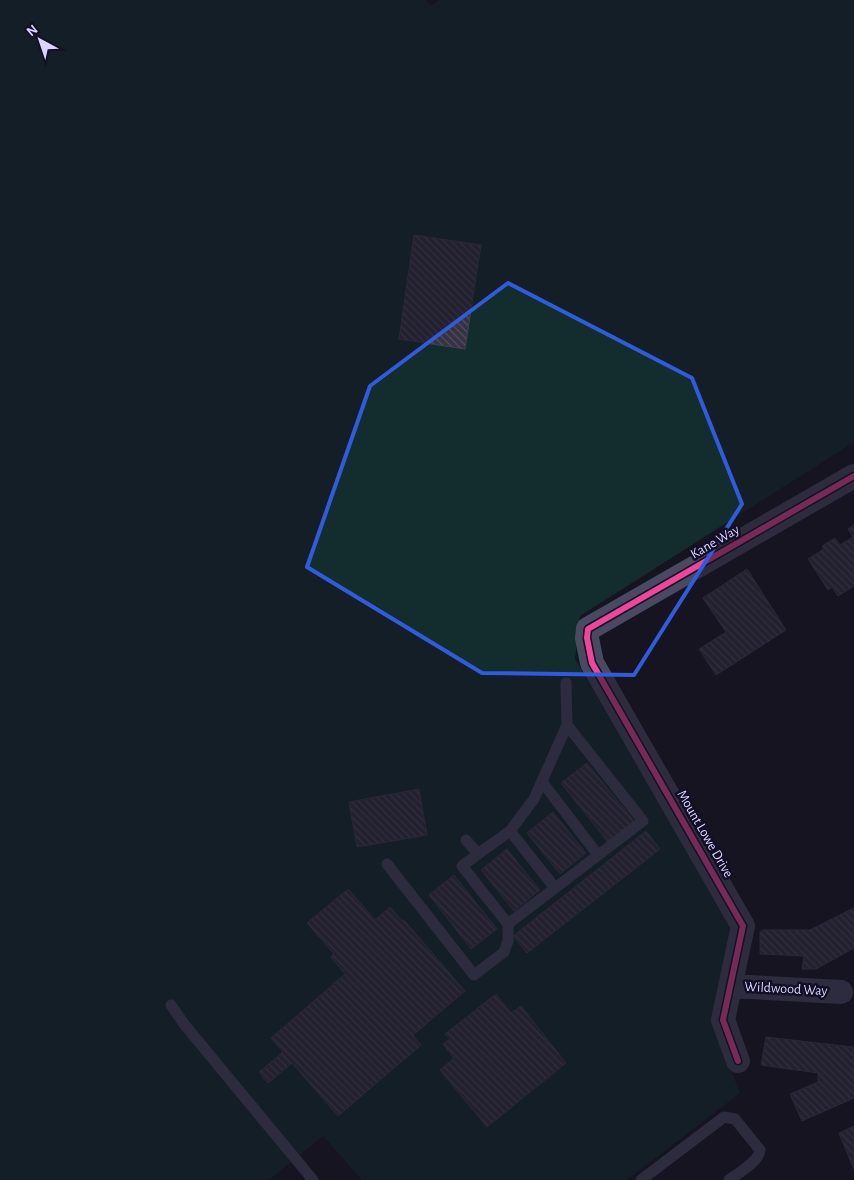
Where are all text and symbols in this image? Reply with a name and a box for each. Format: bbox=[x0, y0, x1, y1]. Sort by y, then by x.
north arrow bbox=[15, 15, 65, 65]
text: N bbox=[24, 22, 41, 39]
street label: Kane Way bbox=[688, 522, 742, 562]
street label: Mount Lowe Drive bbox=[674, 788, 736, 880]
street label: Wildwood Way bbox=[744, 980, 828, 998]

